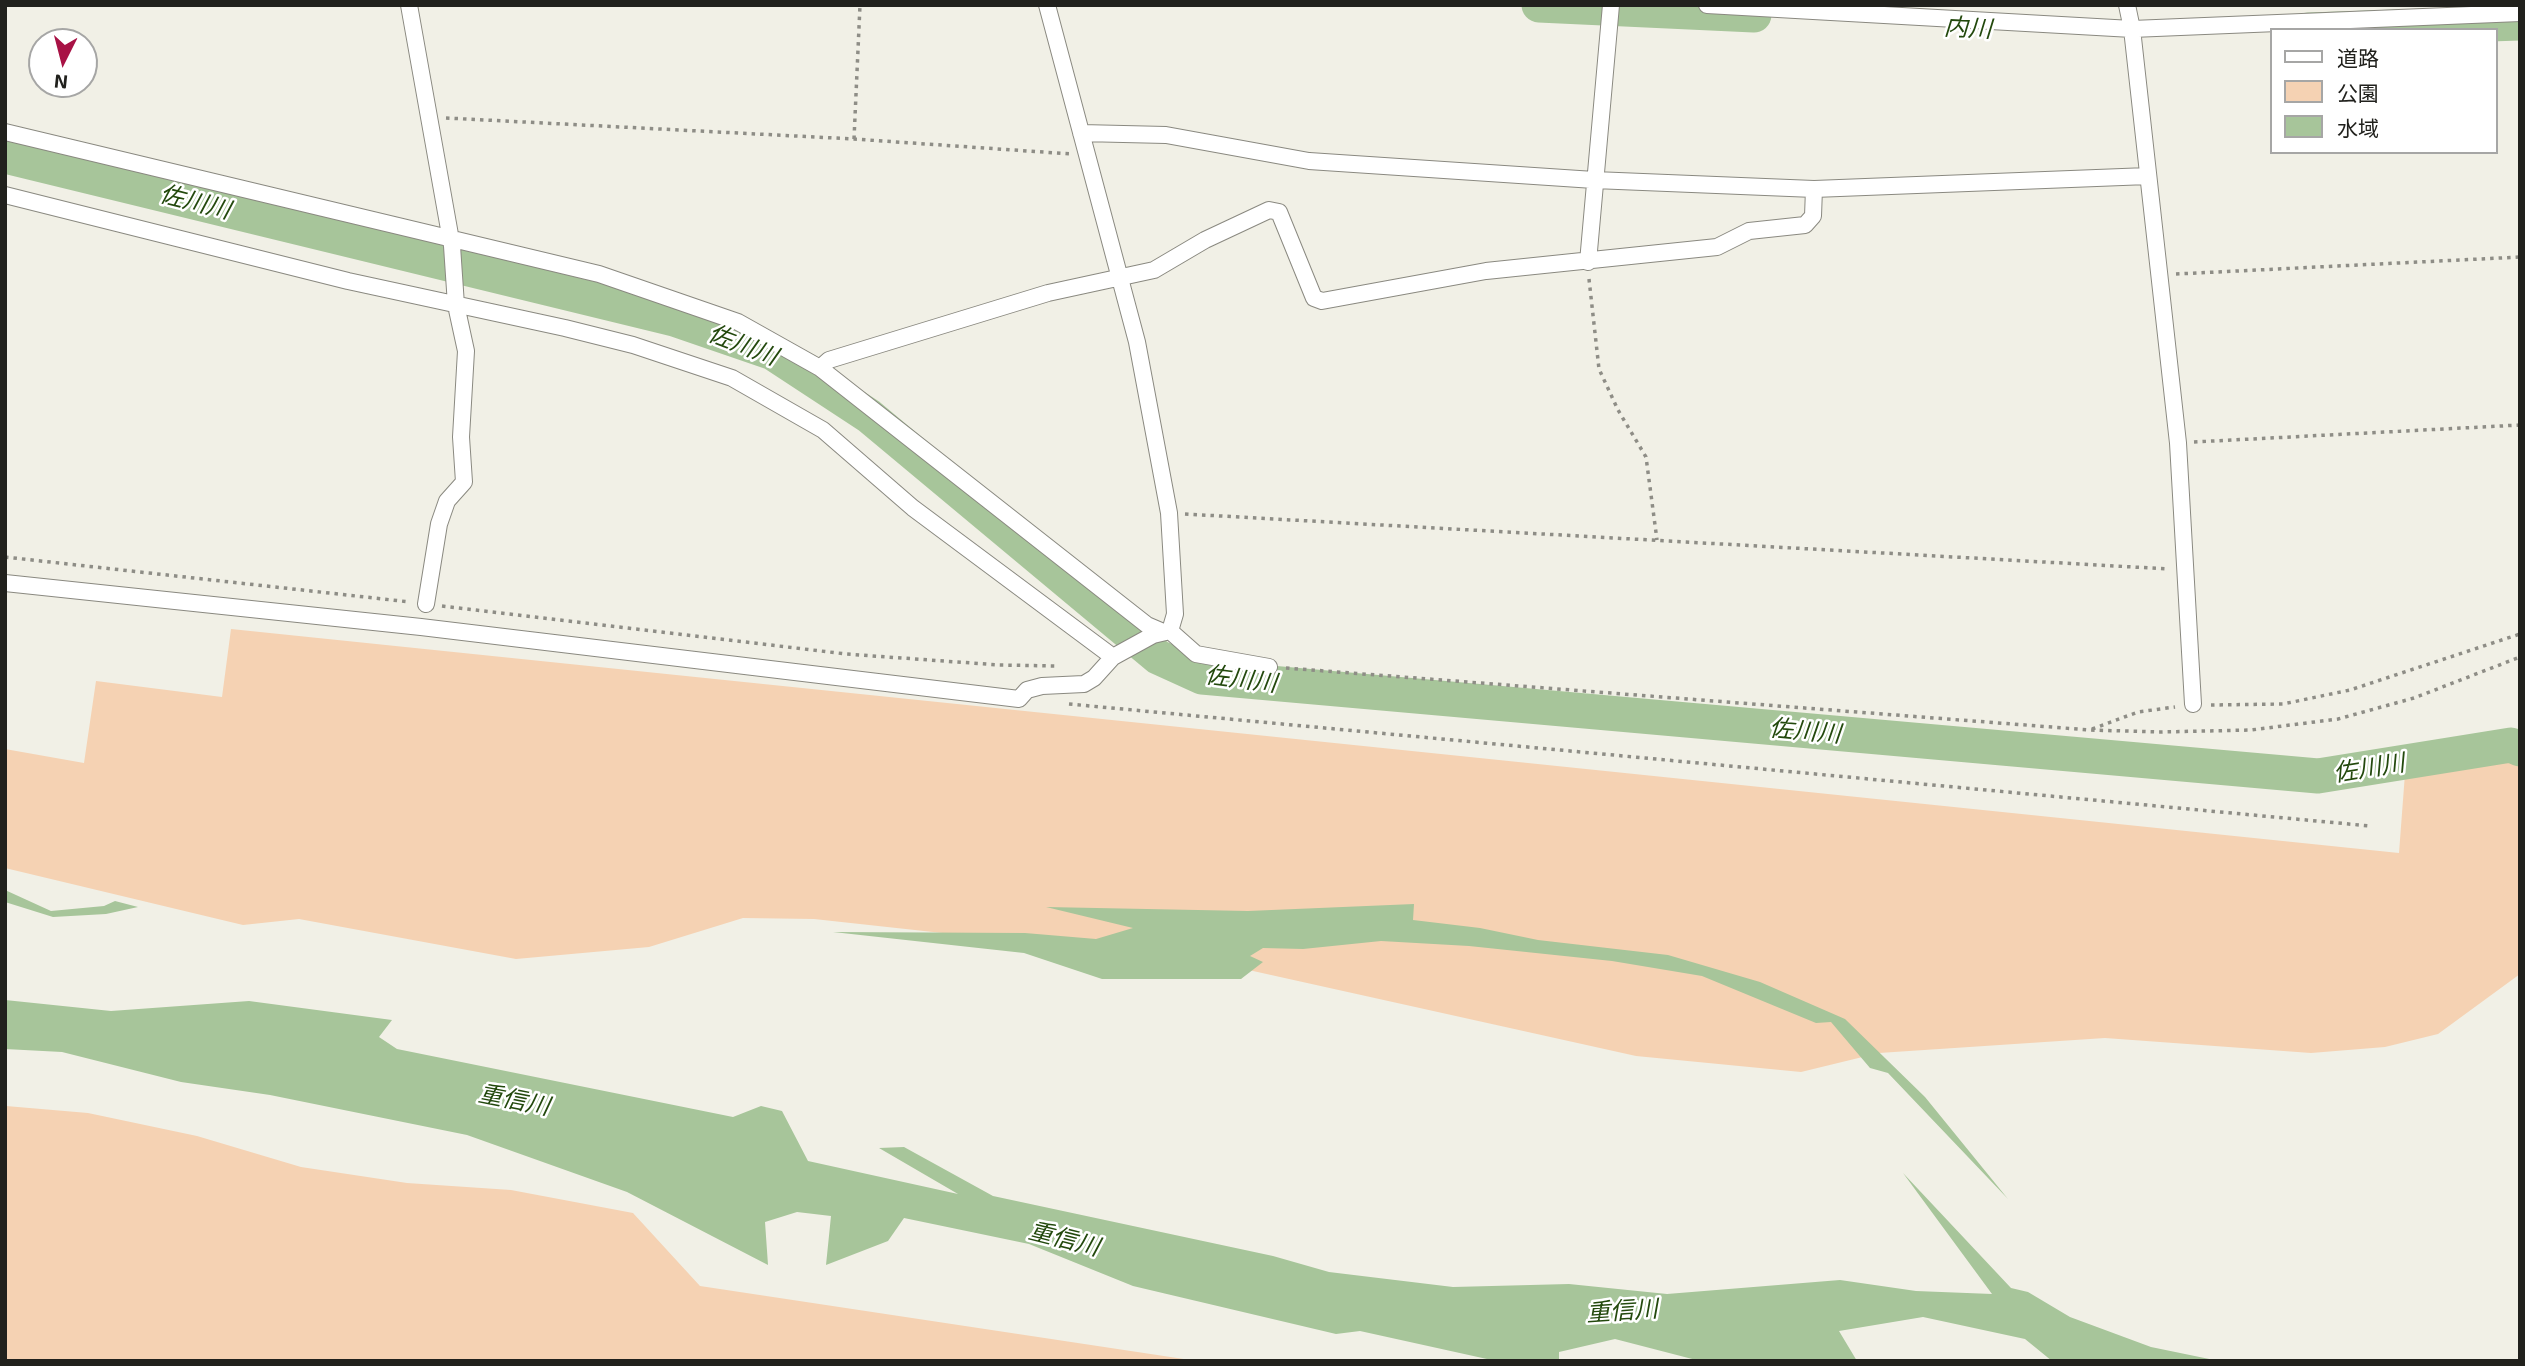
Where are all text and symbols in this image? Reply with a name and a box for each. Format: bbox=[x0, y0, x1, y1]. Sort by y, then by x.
water label: 内川 bbox=[1943, 12, 1993, 44]
north arrow bbox=[28, 28, 98, 98]
legend bbox=[2270, 28, 2497, 154]
text: 道路 bbox=[2337, 45, 2379, 70]
text: N bbox=[53, 70, 69, 95]
text: 公園 bbox=[2337, 80, 2379, 105]
text: 水域 bbox=[2337, 115, 2379, 140]
water label: 佐川川 bbox=[157, 179, 233, 225]
water label: 佐川川 bbox=[704, 319, 782, 371]
water label: 佐川川 bbox=[1204, 660, 1278, 698]
water label: 佐川川 bbox=[1768, 714, 1842, 748]
water label: 佐川川 bbox=[2331, 748, 2407, 788]
water label: 重信川 bbox=[476, 1079, 552, 1121]
water label: 重信川 bbox=[1026, 1216, 1102, 1262]
water label: 重信川 bbox=[1585, 1294, 1659, 1328]

